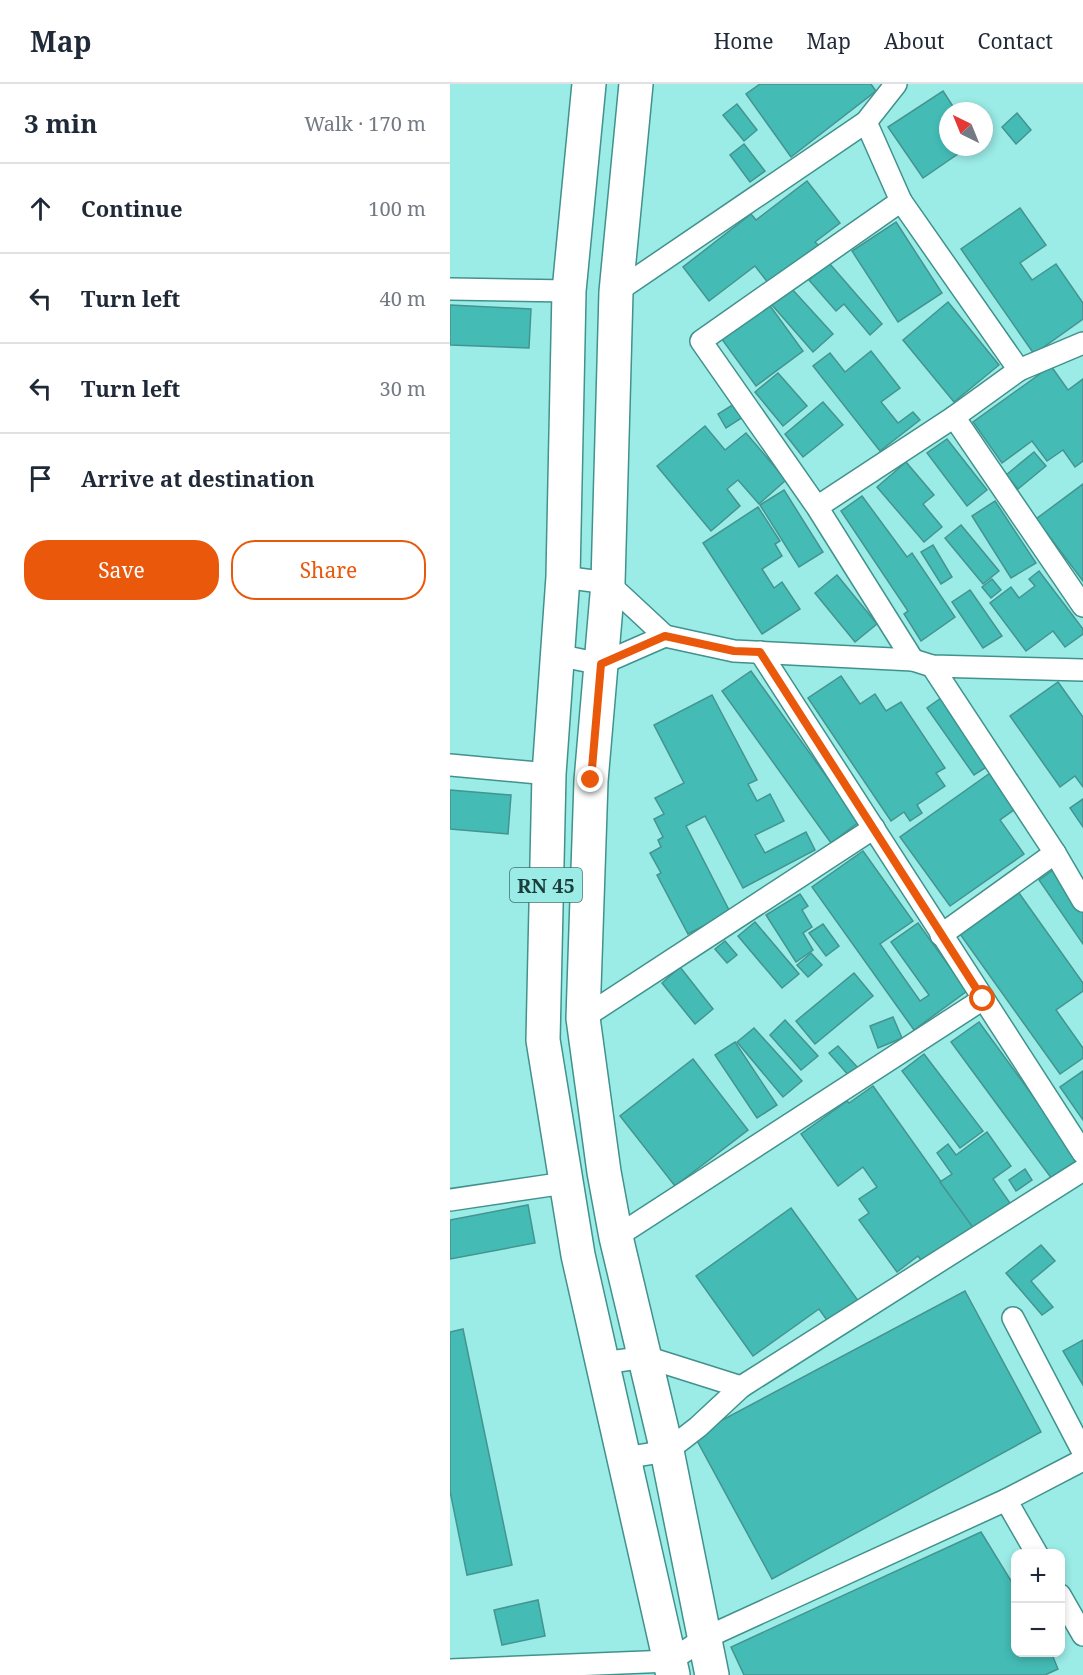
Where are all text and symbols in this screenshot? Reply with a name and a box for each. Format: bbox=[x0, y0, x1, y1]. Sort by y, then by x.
text: Map bbox=[30, 22, 92, 60]
text: Home bbox=[714, 27, 774, 55]
text: Map bbox=[807, 27, 851, 55]
text: About bbox=[884, 27, 945, 55]
text: Contact bbox=[978, 27, 1053, 55]
north arrow bbox=[939, 102, 993, 156]
text: 3 min bbox=[24, 105, 98, 141]
text: Walk · 170 m bbox=[304, 110, 426, 137]
icon: ahead bbox=[24, 192, 57, 225]
text: Continue bbox=[81, 193, 183, 223]
text: 100 m bbox=[368, 195, 426, 222]
icon: left bbox=[24, 282, 57, 315]
text: Turn left bbox=[81, 283, 180, 313]
text: 40 m bbox=[380, 285, 426, 312]
icon: left bbox=[24, 372, 57, 405]
text: Turn left bbox=[81, 373, 180, 403]
text: 30 m bbox=[380, 375, 426, 402]
icon: arrive bbox=[24, 462, 57, 495]
text: Arrive at destination bbox=[81, 463, 315, 493]
button: Save bbox=[24, 540, 219, 600]
button: Share bbox=[231, 540, 426, 600]
route end bbox=[577, 766, 603, 792]
road number: RN 45 bbox=[510, 868, 582, 902]
route start bbox=[969, 985, 995, 1011]
map controls bbox=[1011, 1549, 1065, 1657]
button: + bbox=[1011, 1549, 1065, 1603]
button: − bbox=[1011, 1603, 1065, 1657]

